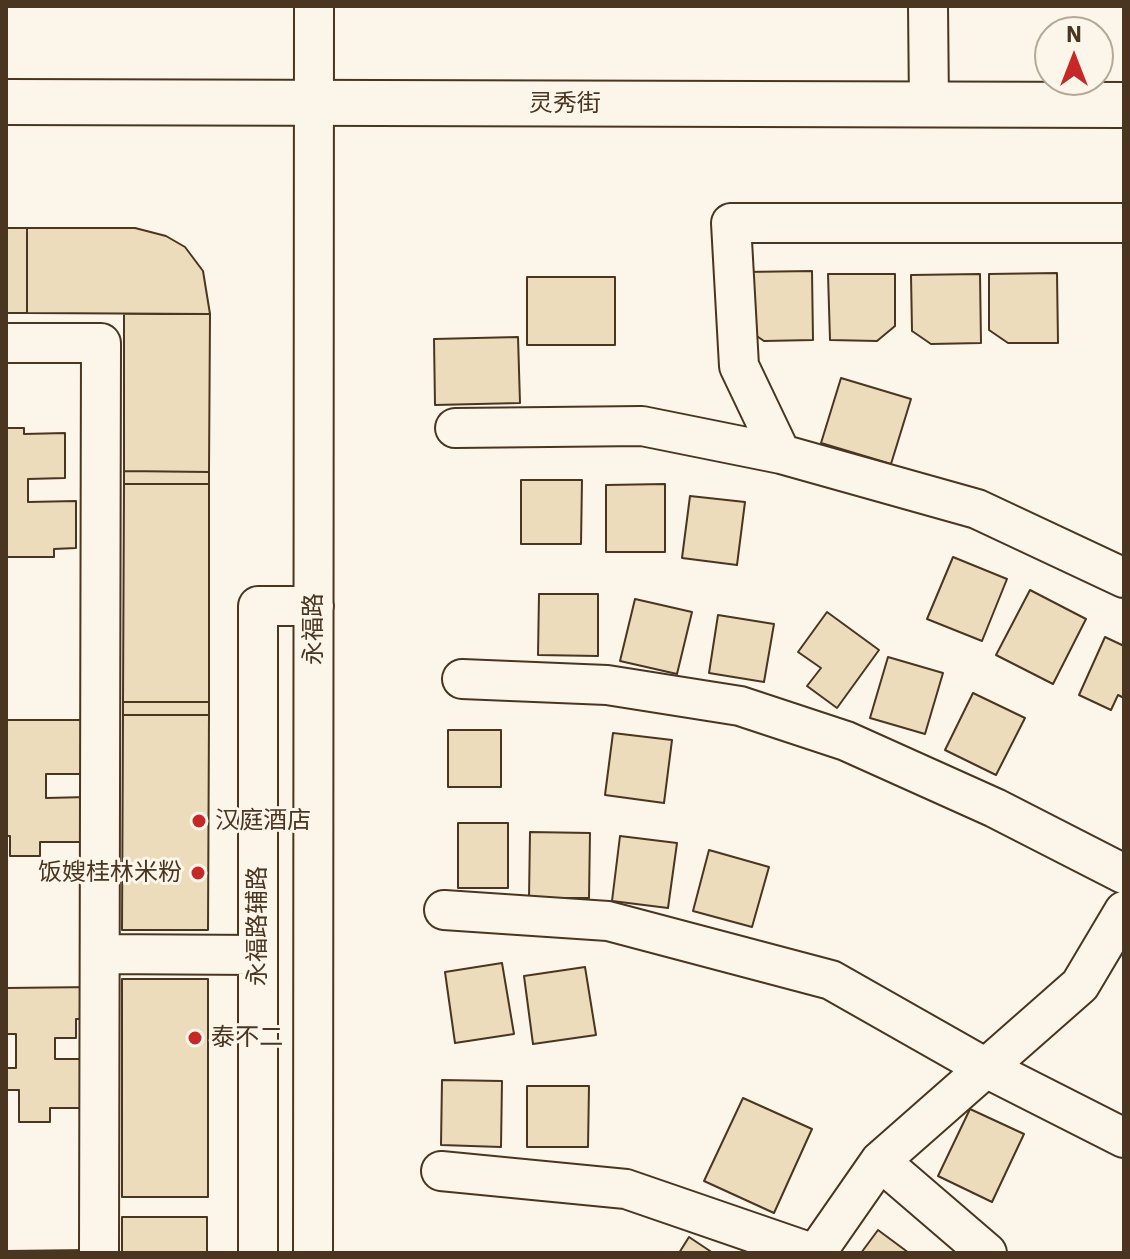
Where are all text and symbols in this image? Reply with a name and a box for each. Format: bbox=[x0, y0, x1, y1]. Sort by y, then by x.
north arrow bbox=[1034, 16, 1114, 96]
text: N bbox=[1066, 19, 1082, 48]
street label: 灵秀街 bbox=[529, 90, 601, 118]
street label: 永福路 bbox=[300, 593, 328, 665]
place label: 汉庭酒店 bbox=[215, 807, 311, 835]
marker: 汉庭酒店 bbox=[190, 812, 208, 830]
place label: 饭嫂桂林米粉 bbox=[38, 859, 182, 887]
marker: 饭嫂桂林米粉 bbox=[189, 864, 207, 882]
street label: 永福路辅路 bbox=[244, 866, 272, 986]
place label: 泰不二 bbox=[211, 1024, 283, 1052]
marker: 泰不二 bbox=[186, 1029, 204, 1047]

